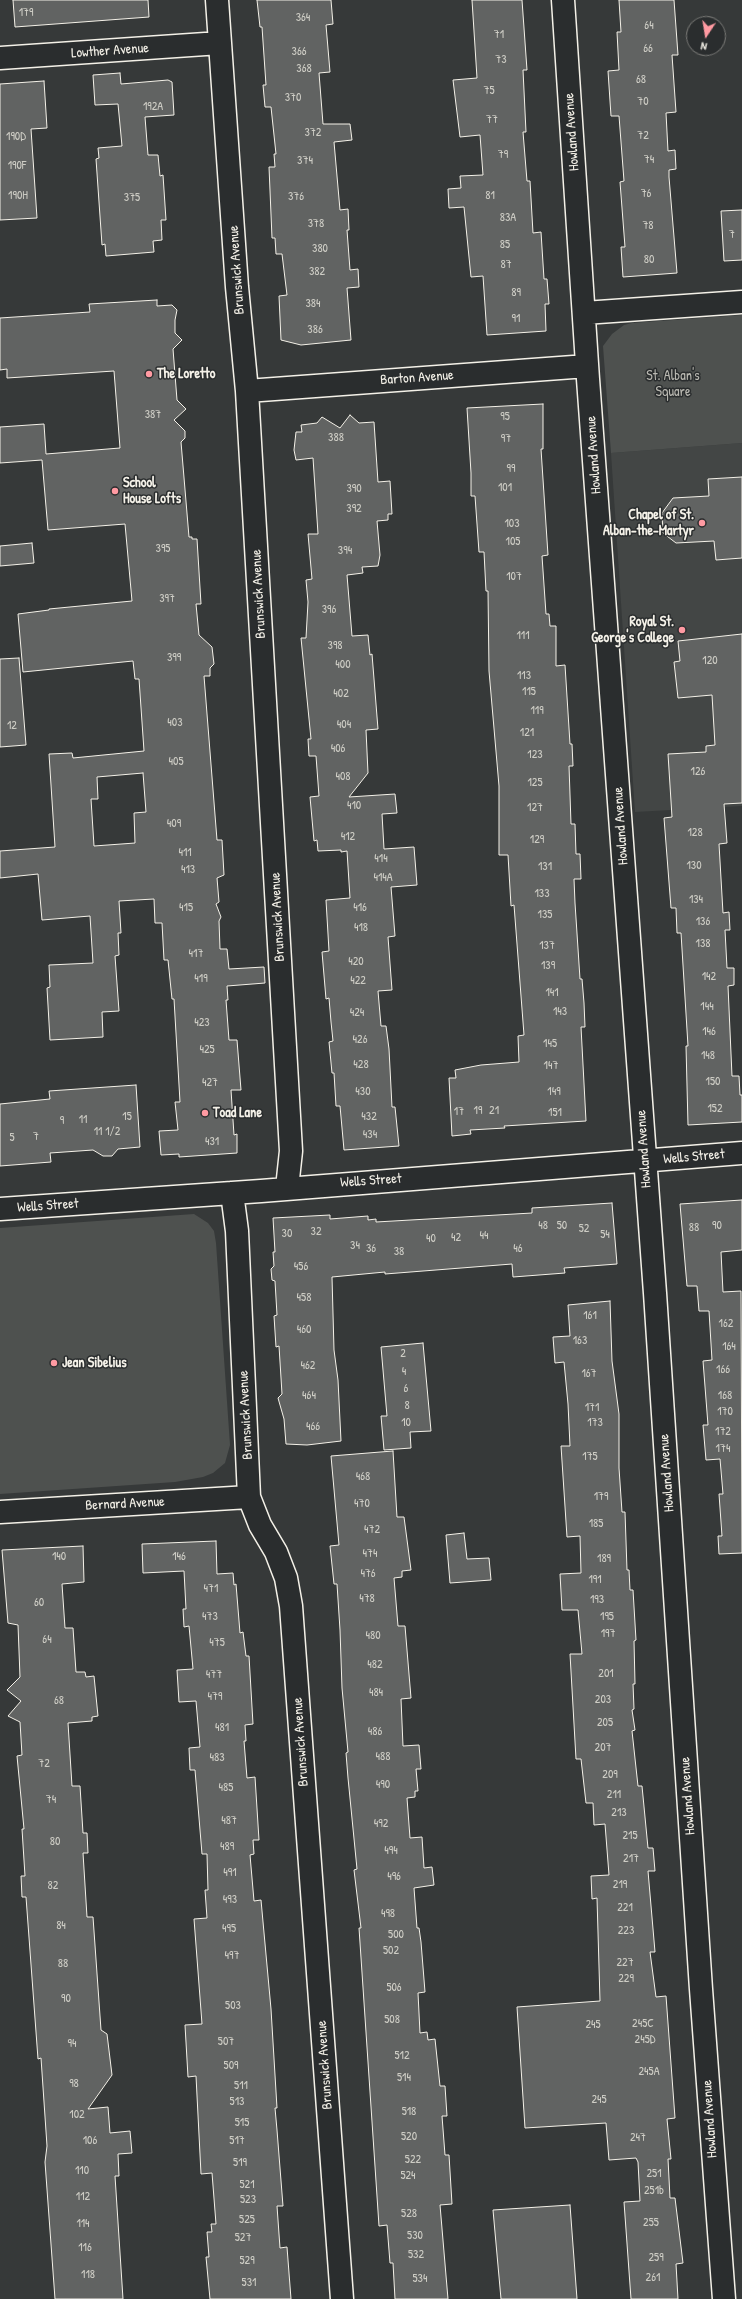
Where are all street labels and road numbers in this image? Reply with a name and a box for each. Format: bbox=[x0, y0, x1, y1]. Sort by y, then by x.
street label: Lowther Avenue bbox=[71, 40, 149, 62]
street label: Howland Avenue bbox=[561, 92, 583, 172]
street label: Brunswick Avenue bbox=[226, 225, 248, 315]
street label: Barton Avenue bbox=[380, 367, 454, 389]
street label: Howland Avenue bbox=[583, 415, 605, 495]
street label: Brunswick Avenue bbox=[248, 549, 270, 639]
street label: Howland Avenue bbox=[610, 786, 632, 866]
street label: Brunswick Avenue bbox=[267, 872, 289, 962]
street label: Howland Avenue bbox=[633, 1109, 655, 1189]
street label: Wells Street bbox=[663, 1146, 725, 1168]
street label: Wells Street bbox=[340, 1170, 402, 1192]
street label: Wells Street bbox=[17, 1195, 79, 1217]
street label: Brunswick Avenue bbox=[235, 1370, 257, 1460]
street label: Howland Avenue bbox=[656, 1433, 678, 1513]
street label: Bernard Avenue bbox=[85, 1494, 165, 1514]
street label: Brunswick Avenue bbox=[290, 1697, 312, 1787]
street label: Howland Avenue bbox=[677, 1756, 699, 1836]
street label: Brunswick Avenue bbox=[314, 2020, 336, 2110]
street label: Howland Avenue bbox=[699, 2079, 721, 2159]

